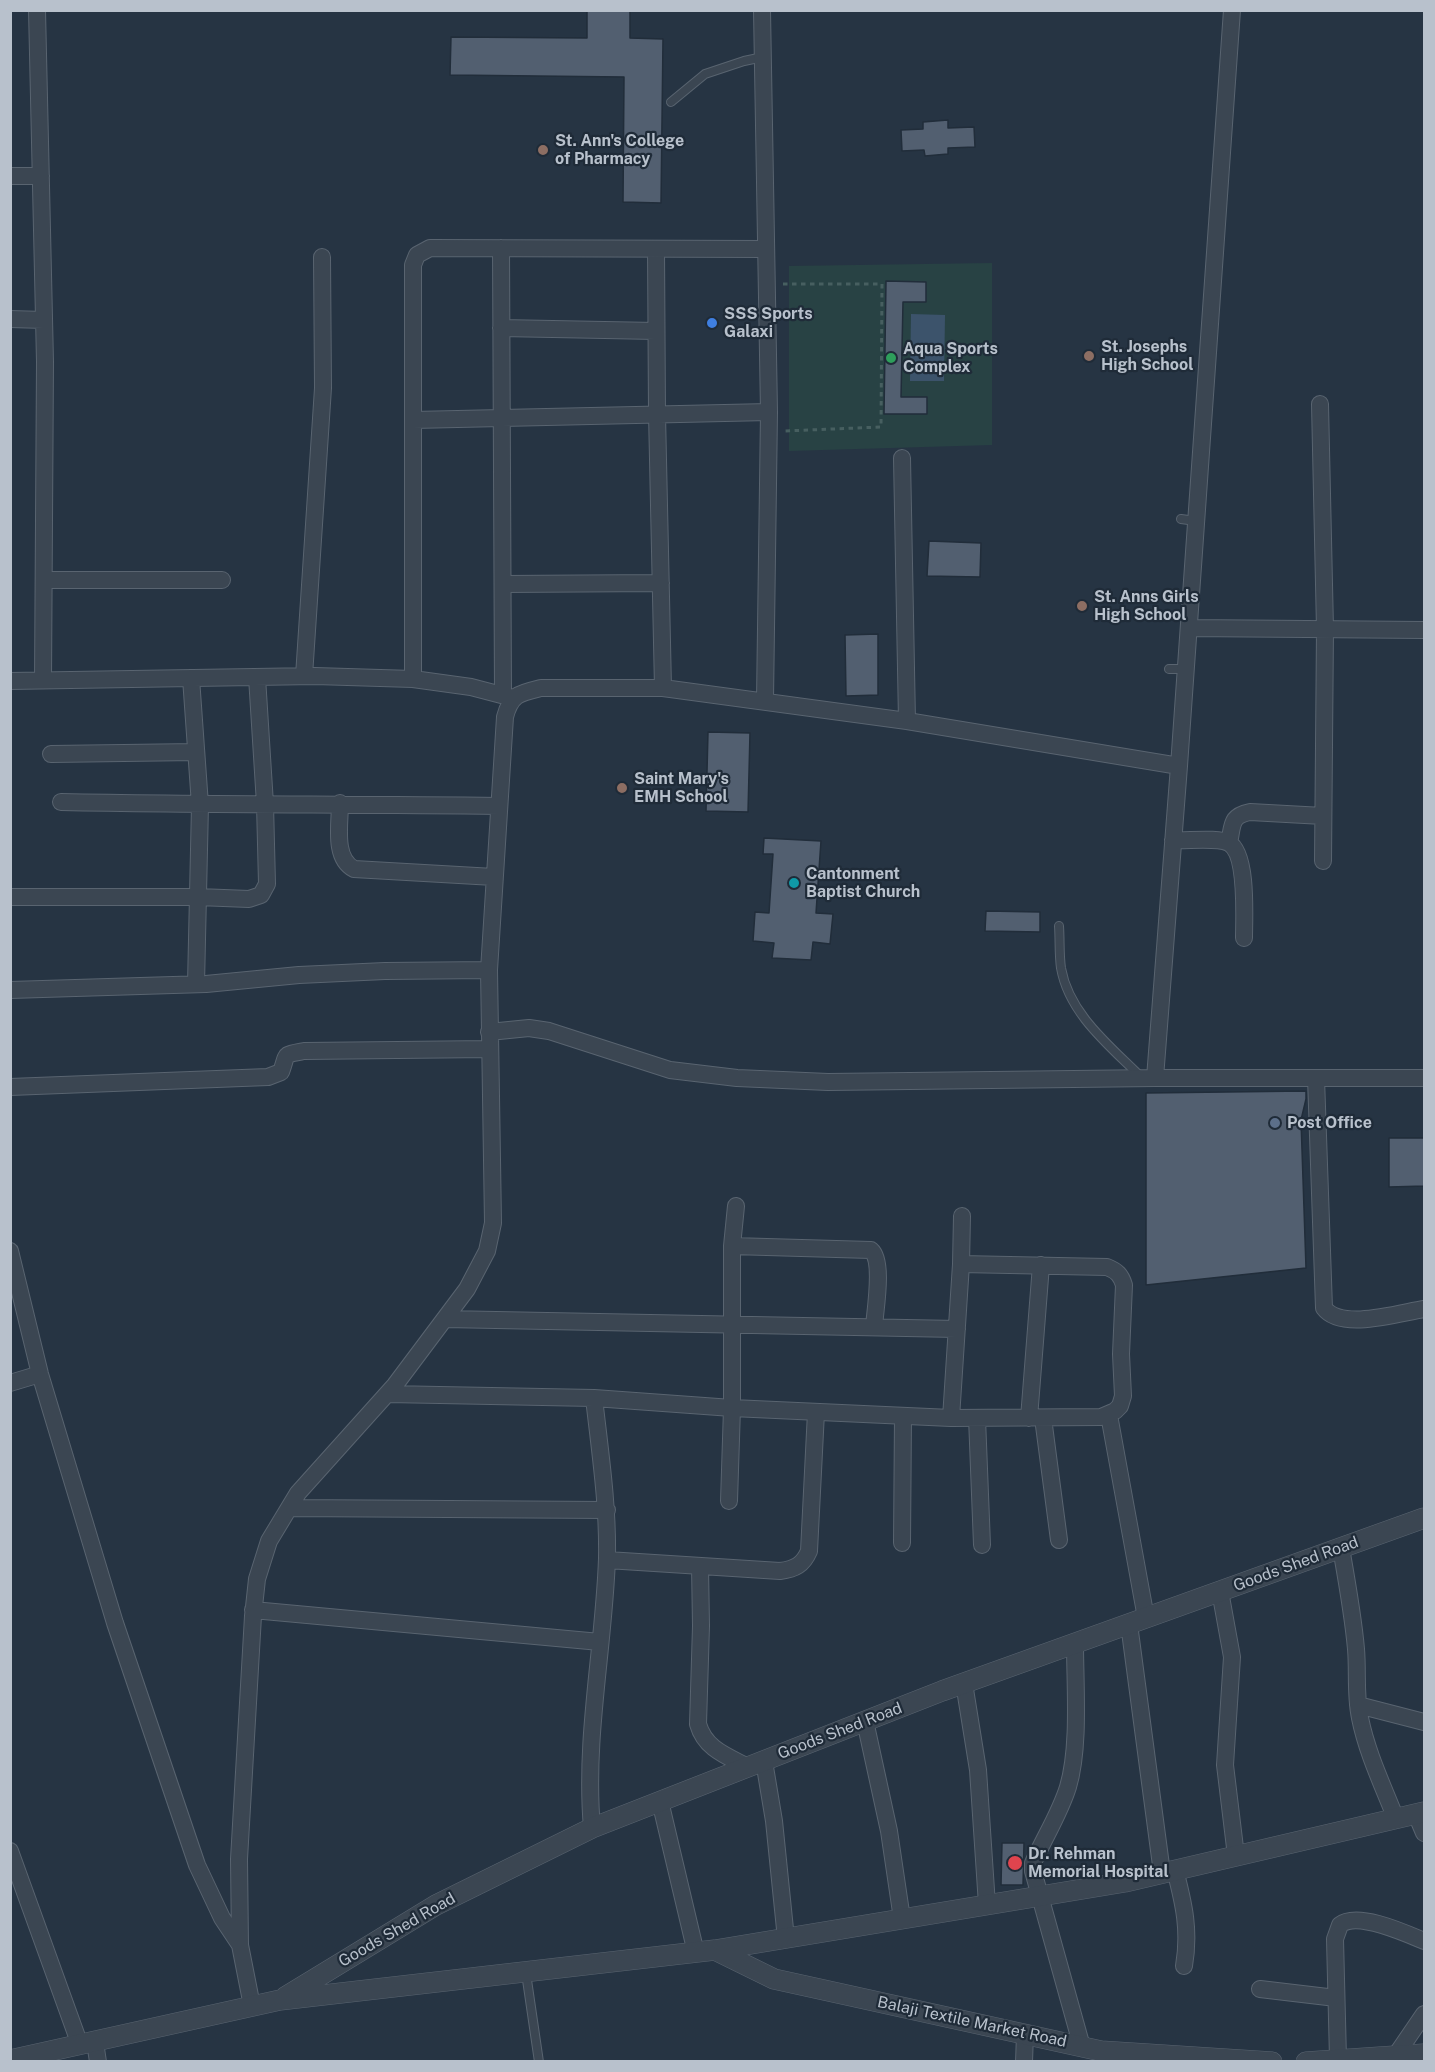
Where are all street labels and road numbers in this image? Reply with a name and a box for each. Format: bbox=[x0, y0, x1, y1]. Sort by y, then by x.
street label: Goods Shed Road bbox=[1231, 1532, 1361, 1596]
street label: Goods Shed Road bbox=[775, 1698, 905, 1764]
street label: Goods Shed Road bbox=[335, 1889, 459, 1971]
street label: Balaji Textile Market Road bbox=[876, 1993, 1068, 2051]

